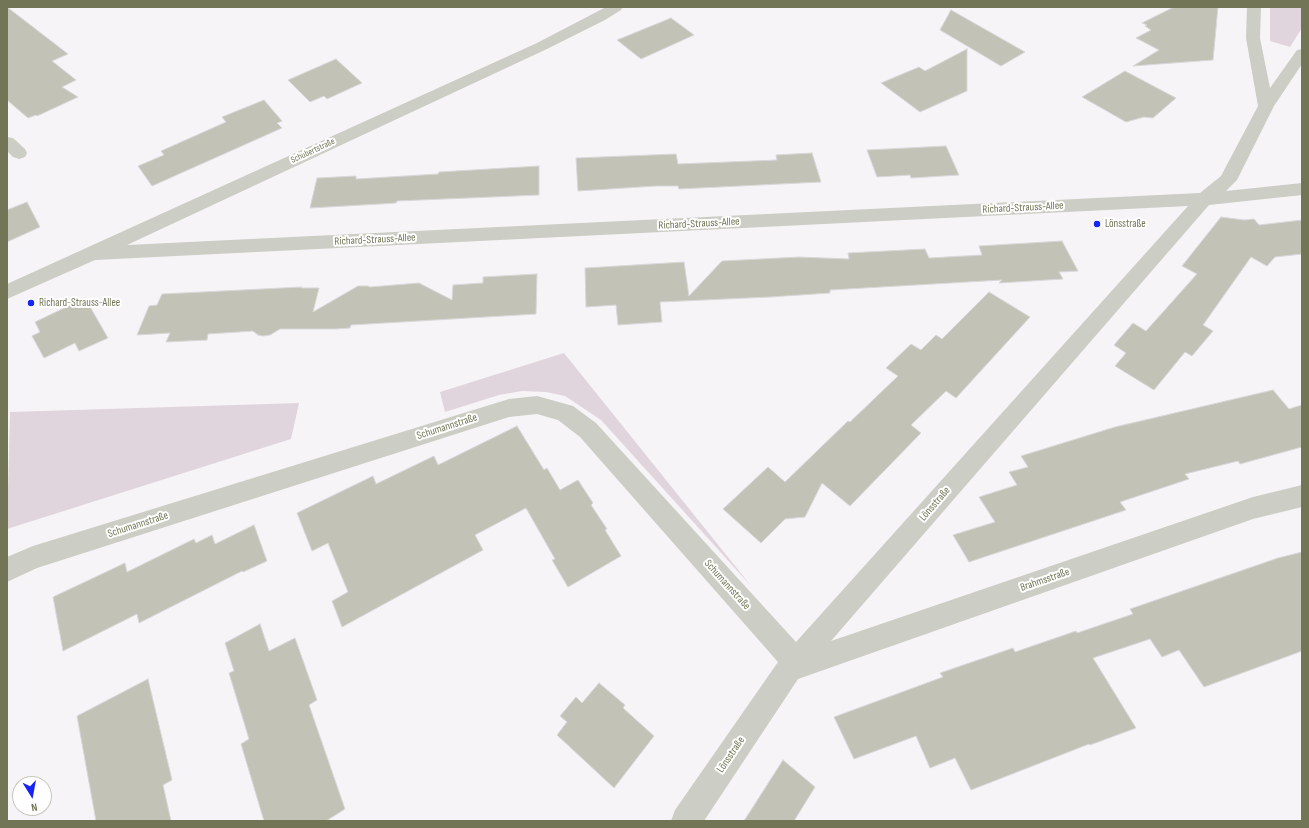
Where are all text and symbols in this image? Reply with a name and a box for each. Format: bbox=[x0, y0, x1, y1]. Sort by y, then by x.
street label: Schubertstraße bbox=[289, 136, 337, 166]
street label: Richard-Strauss-Allee bbox=[982, 199, 1064, 217]
street label: Richard-Strauss-Allee bbox=[658, 215, 740, 233]
place label: Lönsstraße bbox=[1105, 217, 1146, 231]
marker: Lönsstraße bbox=[1092, 219, 1102, 229]
street label: Richard-Strauss-Allee bbox=[334, 231, 416, 249]
place label: Richard-Strauss-Allee bbox=[39, 296, 120, 310]
marker: Richard-Strauss-Allee bbox=[26, 298, 36, 308]
street label: Schumannstraße bbox=[415, 411, 479, 443]
street label: Lönsstraße bbox=[917, 484, 953, 524]
street label: Schumannstraße bbox=[106, 509, 170, 541]
street label: Schumannstraße bbox=[701, 557, 753, 613]
street label: Brahmsstraße bbox=[1019, 565, 1071, 595]
street label: Lönsstraße bbox=[714, 734, 748, 776]
north arrow bbox=[12, 776, 52, 816]
text: N bbox=[30, 800, 38, 814]

